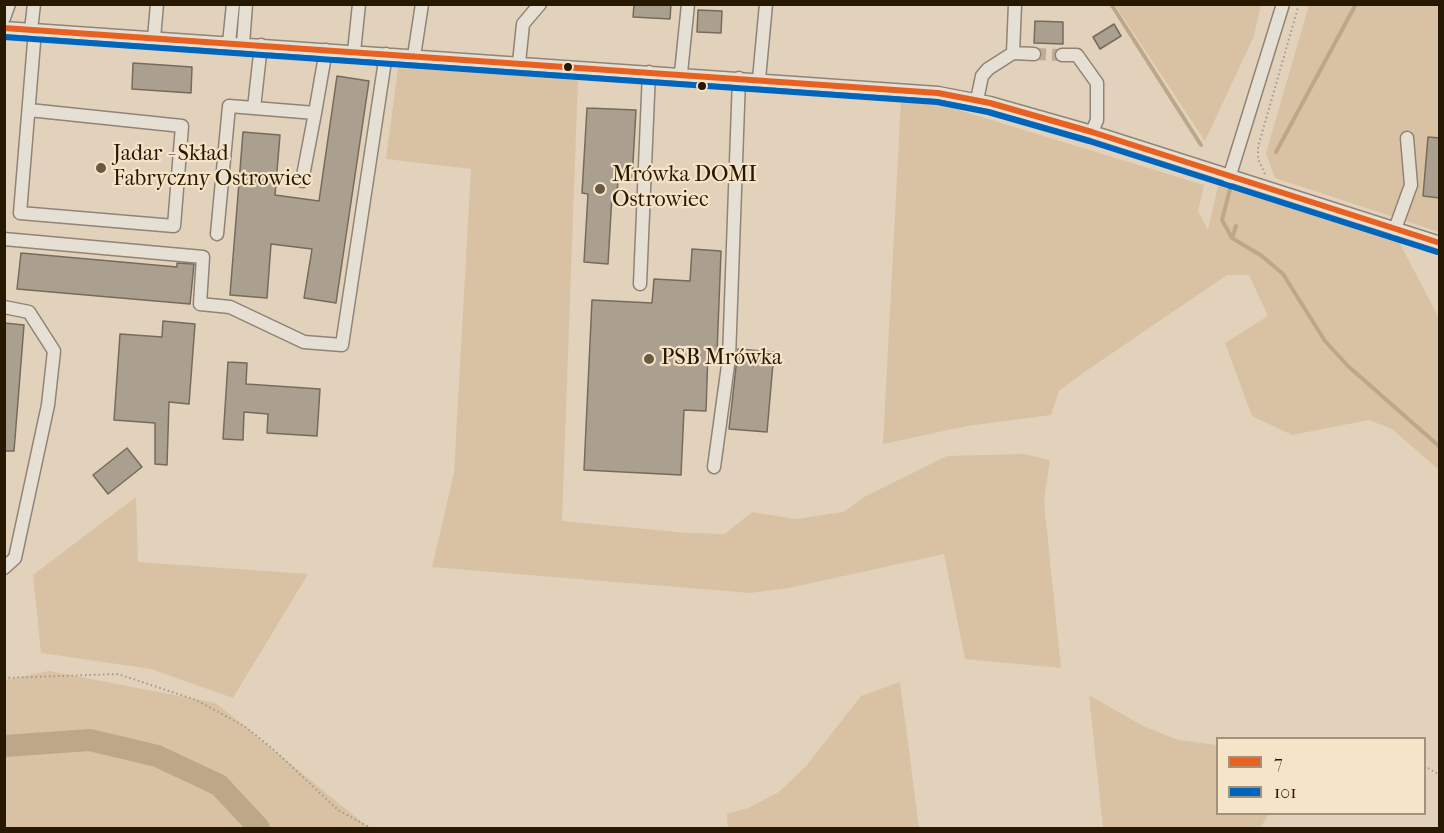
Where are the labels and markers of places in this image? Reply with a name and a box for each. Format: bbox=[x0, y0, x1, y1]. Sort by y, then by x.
unlabelled marker bbox=[562, 61, 574, 73]
unlabelled marker bbox=[696, 80, 708, 92]
place label: Jadar - Skład Fabryczny Ostrowiec bbox=[113, 142, 311, 194]
marker: Jadar - Skład Fabryczny Ostrowiec bbox=[94, 161, 108, 175]
place label: Mrówka DOMI Ostrowiec bbox=[612, 163, 757, 214]
marker: Mrówka DOMI Ostrowiec bbox=[593, 182, 607, 196]
place label: PSB Mrówka bbox=[661, 346, 782, 372]
marker: PSB Mrówka bbox=[642, 352, 656, 366]

